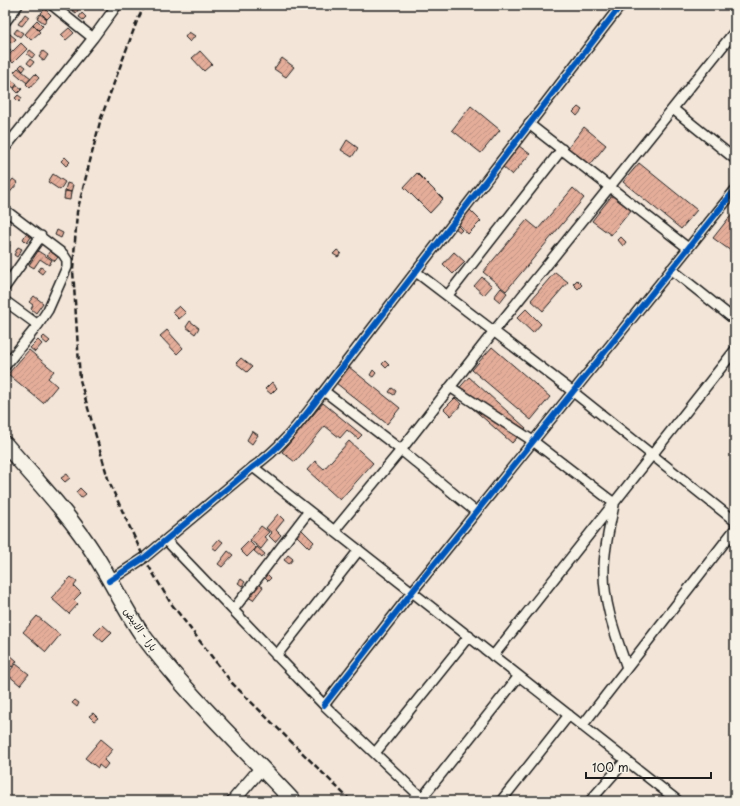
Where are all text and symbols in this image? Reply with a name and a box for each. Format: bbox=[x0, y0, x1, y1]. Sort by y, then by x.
street label: بارا - الابيض bbox=[120, 604, 162, 654]
scale bar bbox=[586, 754, 711, 780]
text: 100 m bbox=[592, 758, 629, 776]

